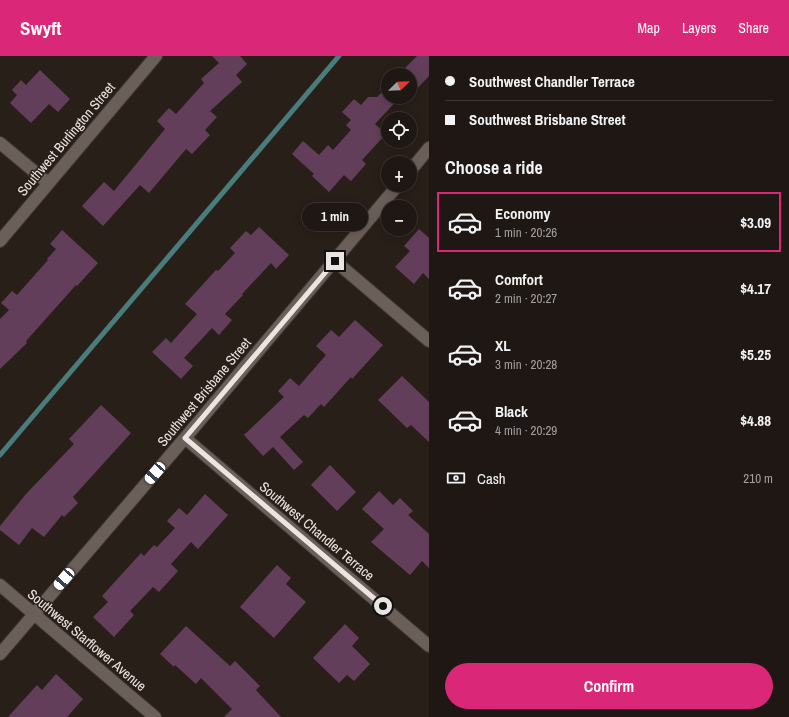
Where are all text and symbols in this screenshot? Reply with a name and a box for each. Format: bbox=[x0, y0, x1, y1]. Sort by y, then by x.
text: Swyft bbox=[20, 15, 62, 41]
text: Map bbox=[638, 19, 660, 37]
text: Layers bbox=[682, 19, 716, 37]
text: Share bbox=[738, 19, 769, 37]
north arrow bbox=[381, 68, 417, 104]
map controls bbox=[381, 68, 417, 236]
text: Southwest Chandler Terrace bbox=[469, 71, 635, 92]
street label: Southwest Burlington Street bbox=[13, 78, 119, 200]
text: Southwest Brisbane Street bbox=[469, 109, 626, 130]
button: locate bbox=[381, 112, 417, 148]
text: Choose a ride bbox=[445, 155, 543, 180]
button: + bbox=[381, 156, 417, 192]
button: − bbox=[381, 200, 417, 236]
callout: 1 min bbox=[302, 203, 368, 231]
text: Economy bbox=[495, 203, 550, 224]
icon: car bbox=[447, 204, 483, 240]
text: 1 min bbox=[321, 208, 349, 225]
text: $3.09 bbox=[740, 212, 771, 233]
text: 1 min · 20:26 bbox=[495, 224, 557, 241]
route end bbox=[326, 252, 344, 270]
text: Comfort bbox=[495, 269, 543, 290]
icon: car bbox=[447, 270, 483, 306]
text: $4.17 bbox=[740, 278, 771, 299]
text: 2 min · 20:27 bbox=[495, 290, 557, 307]
street label: Southwest Brisbane Street bbox=[153, 334, 255, 450]
text: XL bbox=[495, 335, 511, 356]
icon: car bbox=[447, 336, 483, 372]
text: $5.25 bbox=[740, 344, 771, 365]
text: 3 min · 20:28 bbox=[495, 356, 557, 373]
text: Black bbox=[495, 401, 528, 422]
icon: car bbox=[447, 402, 483, 438]
text: $4.88 bbox=[740, 410, 771, 431]
text: 4 min · 20:29 bbox=[495, 422, 557, 439]
car bbox=[143, 460, 167, 486]
icon: cash bbox=[445, 467, 467, 489]
text: Cash bbox=[477, 468, 506, 489]
text: 210 m bbox=[743, 470, 773, 487]
street label: Southwest Chandler Terrace bbox=[256, 478, 378, 584]
car bbox=[52, 566, 76, 592]
street label: Southwest Starflower Avenue bbox=[24, 585, 150, 695]
route start bbox=[374, 597, 392, 615]
button: Confirm bbox=[445, 663, 773, 709]

